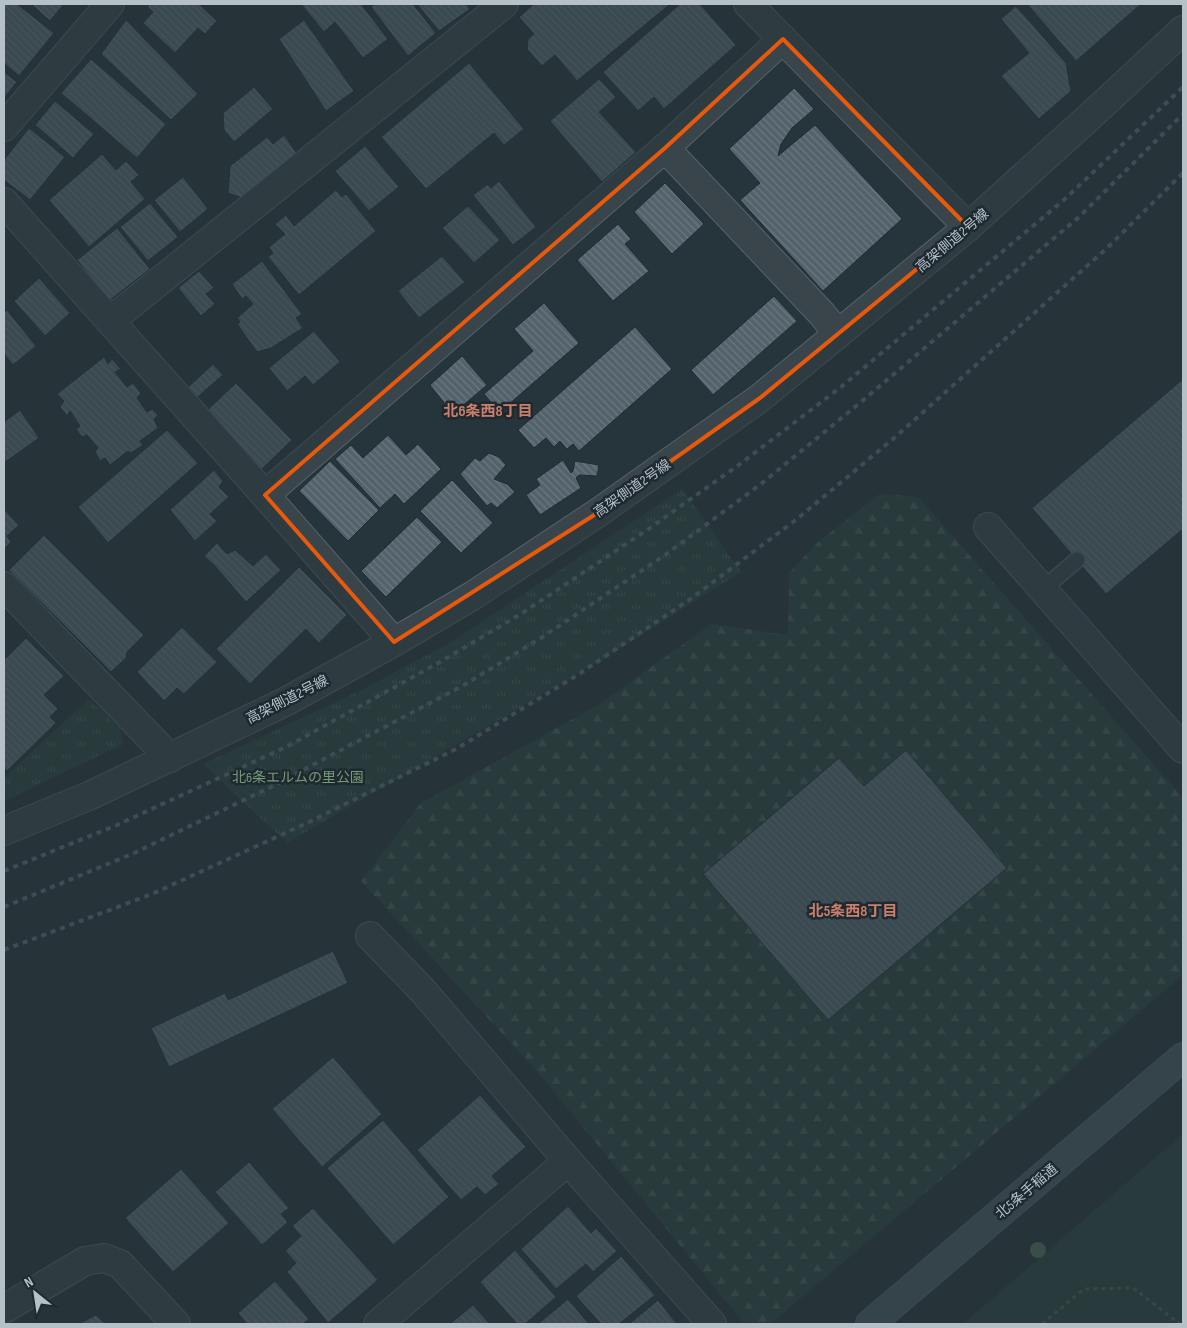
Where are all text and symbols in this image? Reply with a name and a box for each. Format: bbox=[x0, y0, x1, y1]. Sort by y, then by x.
street label: 高架側道2号線 bbox=[912, 205, 992, 276]
district label: 北6条西8丁目 bbox=[443, 402, 533, 421]
street label: 高架側道2号線 bbox=[591, 456, 674, 521]
street label: 高架側道2号線 bbox=[243, 671, 331, 727]
park label: 北6条エルムの里公園 bbox=[232, 769, 364, 786]
district label: 北5条西8丁目 bbox=[809, 902, 897, 921]
street label: 北5条手稲通 bbox=[992, 1161, 1061, 1222]
north arrow bbox=[10, 1268, 60, 1318]
text: N bbox=[21, 1273, 36, 1291]

